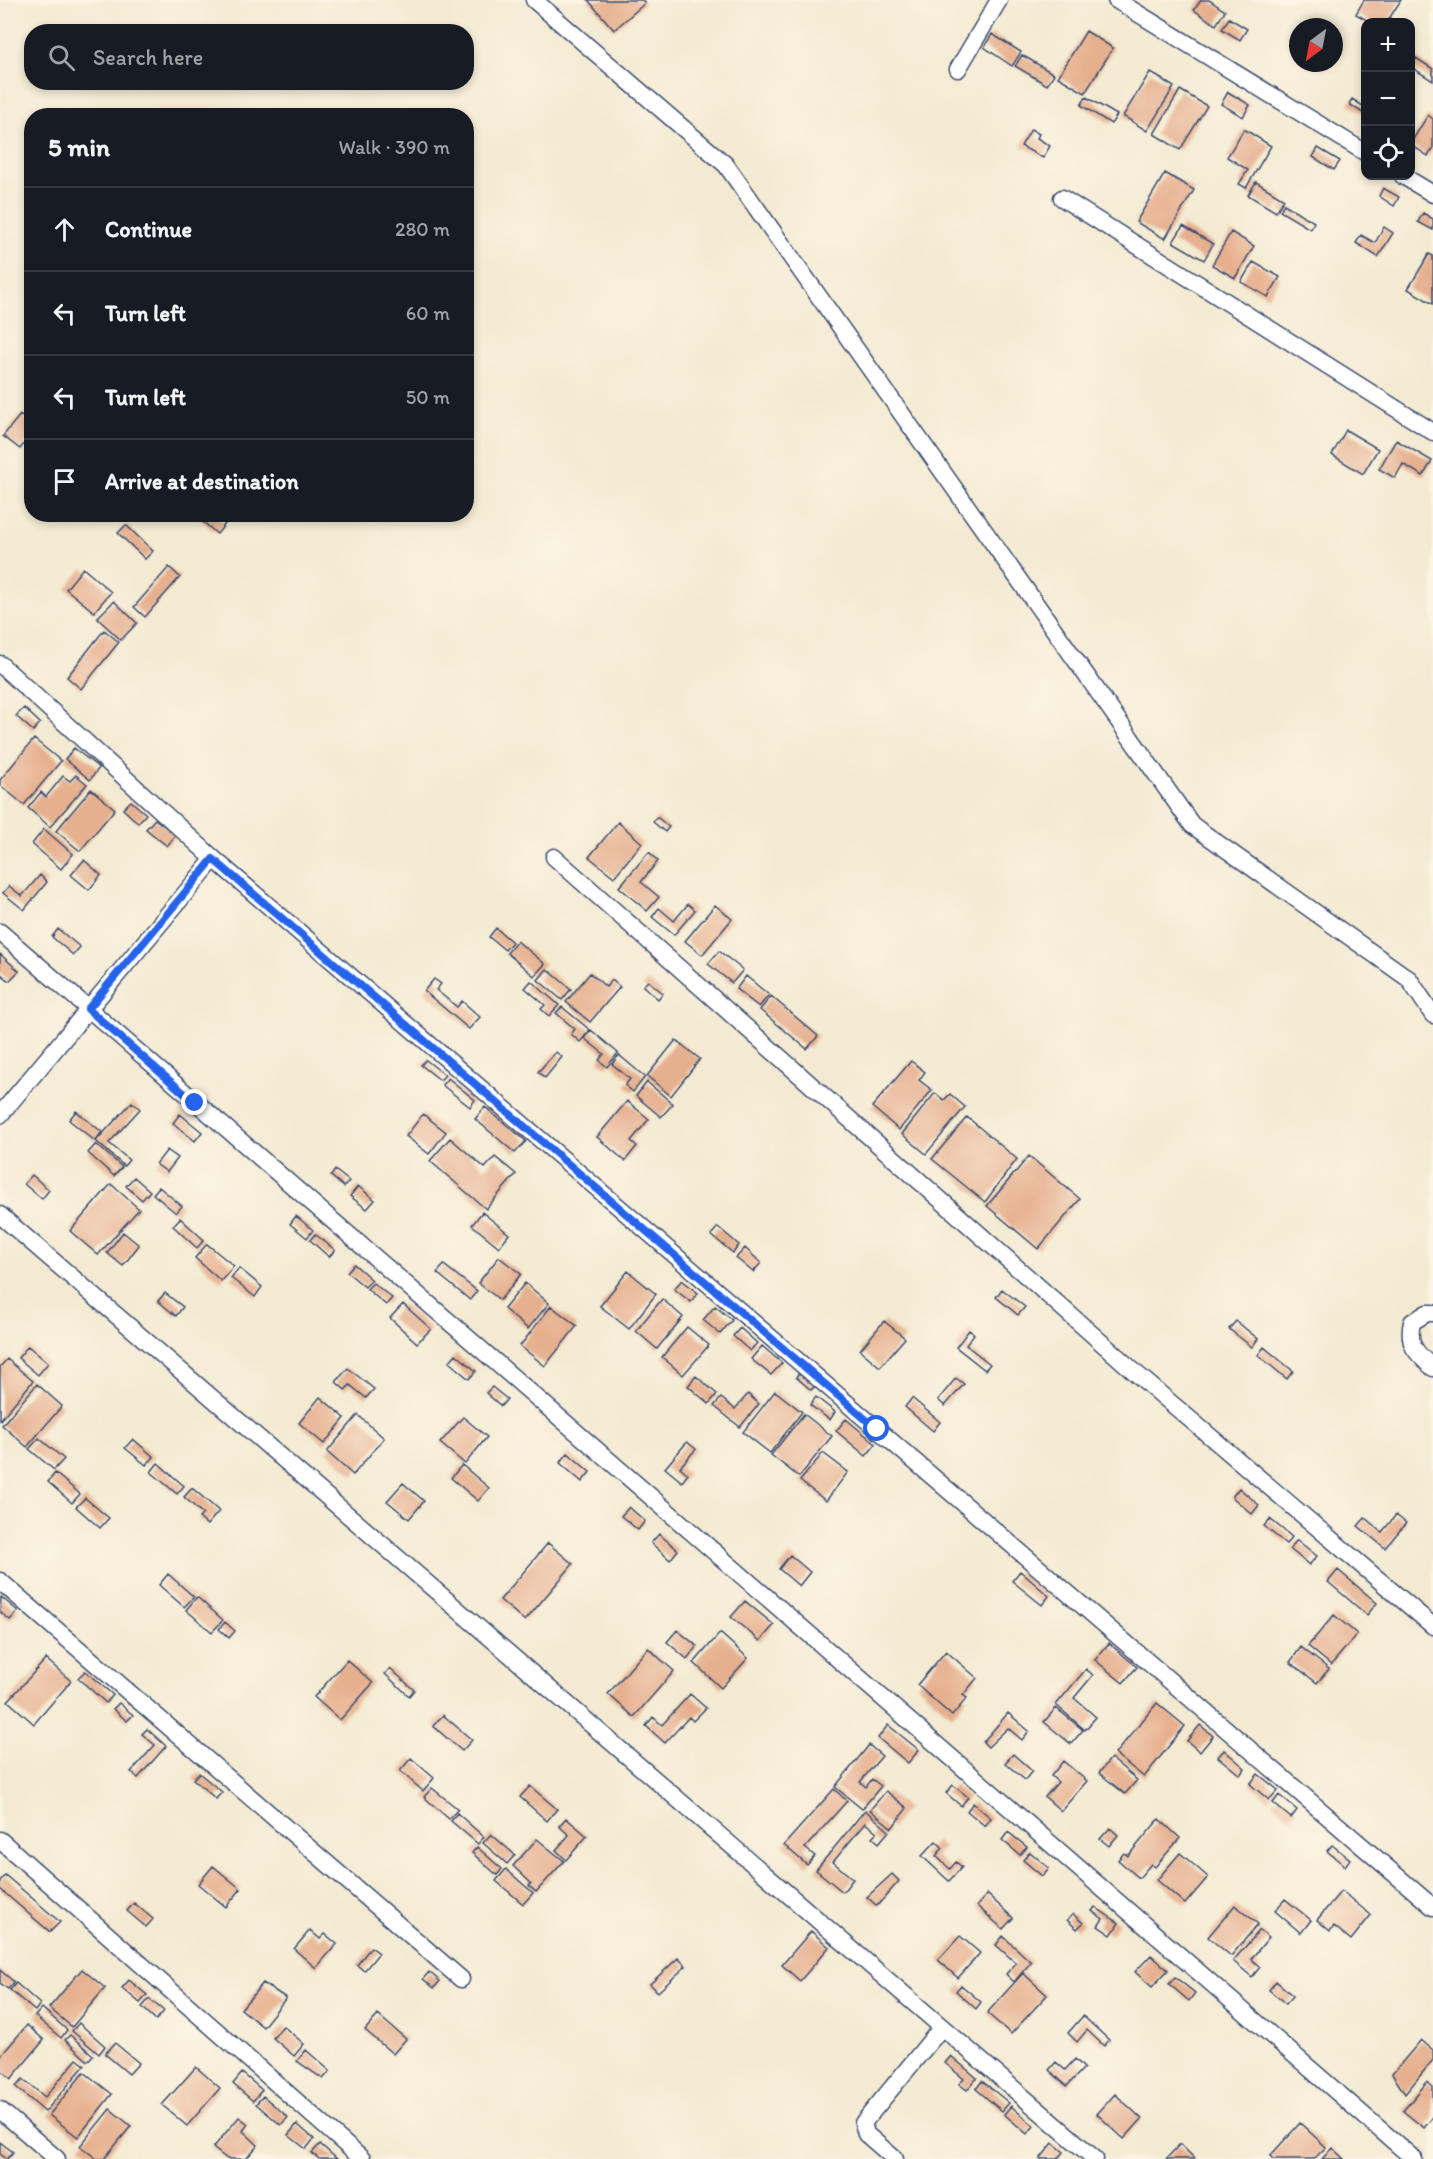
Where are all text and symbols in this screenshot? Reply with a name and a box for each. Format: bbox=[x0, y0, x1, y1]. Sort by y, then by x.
north arrow bbox=[1289, 18, 1343, 72]
map controls bbox=[1361, 18, 1415, 180]
button: + bbox=[1361, 18, 1415, 72]
search box bbox=[24, 24, 474, 90]
icon: search bbox=[45, 41, 78, 74]
text: Search here bbox=[93, 44, 203, 71]
button: − bbox=[1361, 72, 1415, 126]
button: locate bbox=[1361, 126, 1415, 180]
text: 5 min bbox=[48, 131, 110, 163]
text: Walk · 390 m bbox=[339, 135, 450, 159]
icon: ahead bbox=[48, 213, 81, 246]
text: Continue bbox=[105, 216, 192, 243]
text: 280 m bbox=[395, 217, 450, 241]
icon: left bbox=[48, 297, 81, 330]
text: Turn left bbox=[105, 300, 186, 327]
text: 60 m bbox=[406, 301, 450, 325]
icon: left bbox=[48, 381, 81, 414]
text: Turn left bbox=[105, 384, 186, 411]
text: 50 m bbox=[406, 385, 450, 409]
icon: arrive bbox=[48, 465, 81, 498]
text: Arrive at destination bbox=[105, 468, 299, 495]
route end bbox=[181, 1089, 207, 1115]
route start bbox=[863, 1415, 889, 1441]

